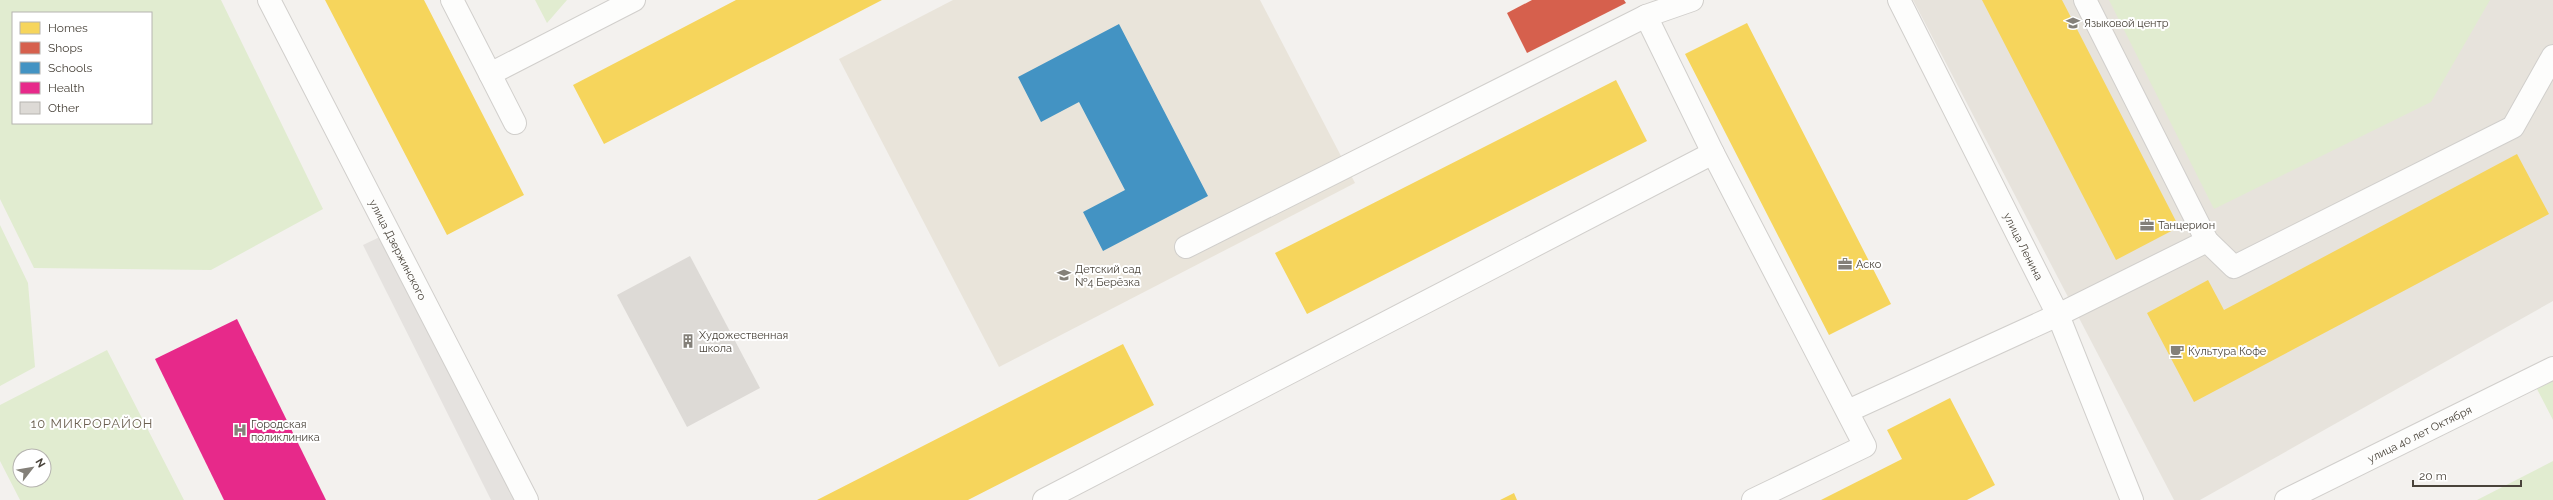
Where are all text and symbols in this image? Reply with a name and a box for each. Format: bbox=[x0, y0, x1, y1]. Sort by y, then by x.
legend bbox=[12, 12, 152, 124]
school or university icon: Языковой центр bbox=[2065, 15, 2081, 31]
place label: Языковой центр bbox=[2084, 17, 2169, 30]
text: Homes bbox=[48, 21, 88, 35]
text: Shops bbox=[48, 41, 83, 55]
text: Schools bbox=[48, 61, 92, 75]
text: Health bbox=[48, 81, 85, 95]
text: Other bbox=[48, 101, 80, 115]
street label: улица Дзержинского bbox=[367, 197, 429, 303]
street label: улица Ленина bbox=[2001, 211, 2046, 282]
office icon: Танцерион bbox=[2139, 217, 2155, 233]
place label: Танцерион bbox=[2158, 219, 2215, 232]
office icon: Аско bbox=[1837, 256, 1853, 272]
place label: Аско bbox=[1856, 258, 1882, 271]
place label: Детский сад №4 Берёзка bbox=[1075, 263, 1142, 289]
school or university icon: Детский сад №4 Берёзка bbox=[1056, 267, 1072, 283]
place label: Художественная школа bbox=[699, 329, 788, 355]
building icon: Художественная школа bbox=[680, 333, 696, 349]
cafe icon: Культура Кофе bbox=[2169, 343, 2185, 359]
place label: Культура Кофе bbox=[2188, 345, 2267, 358]
street label: улица 40 лет Октября bbox=[2365, 403, 2474, 465]
district label: 10 МИКРОРАЙОН bbox=[31, 416, 153, 431]
place label: Городская поликлиника bbox=[251, 418, 320, 444]
hospital icon: Городская поликлиника bbox=[232, 422, 248, 438]
north arrow bbox=[12, 448, 52, 488]
text: N bbox=[32, 456, 48, 470]
scale bar bbox=[2413, 462, 2521, 488]
text: 20 m bbox=[2419, 469, 2447, 483]

